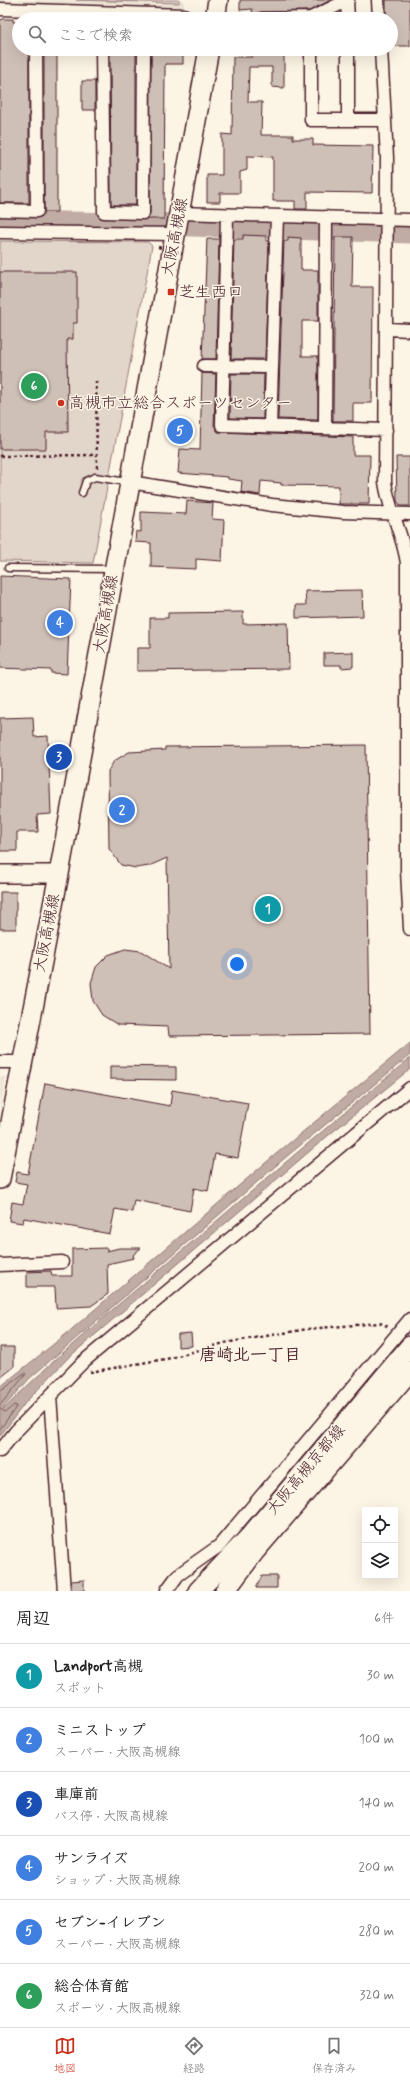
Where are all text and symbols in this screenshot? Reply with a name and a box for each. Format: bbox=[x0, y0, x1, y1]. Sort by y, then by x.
search box bbox=[12, 12, 398, 56]
icon: search bbox=[26, 23, 48, 45]
text: ここで検索 bbox=[58, 26, 133, 46]
street label: 大阪高槻線 bbox=[157, 196, 193, 278]
place label: 芝生西口 bbox=[179, 282, 243, 303]
marker: 芝生西口 bbox=[166, 287, 176, 297]
pin: 6 bbox=[21, 371, 47, 401]
place label: 高槻市立総合スポーツセンター bbox=[69, 393, 292, 414]
marker: 高槻市立総合スポーツセンター bbox=[56, 398, 66, 408]
pin: 5 bbox=[167, 416, 193, 446]
street label: 大阪高槻線 bbox=[89, 573, 123, 655]
pin: 4 bbox=[47, 608, 73, 638]
pin: 3 bbox=[46, 742, 72, 772]
pin: 2 bbox=[109, 795, 135, 825]
street label: 大阪高槻線 bbox=[29, 892, 65, 974]
pin: 1 bbox=[255, 894, 281, 924]
your location bbox=[227, 954, 247, 974]
district label: 唐崎北一丁目 bbox=[199, 1344, 301, 1366]
street label: 大阪高槻京都線 bbox=[262, 1420, 350, 1520]
map controls bbox=[362, 1507, 398, 1579]
button: locate bbox=[362, 1507, 398, 1543]
button: layers bbox=[362, 1543, 398, 1579]
text: 周辺 bbox=[16, 1608, 50, 1630]
text: 6件 bbox=[374, 1610, 394, 1627]
text: Landport高槻 bbox=[54, 1657, 143, 1677]
text: 1 bbox=[26, 1667, 32, 1684]
text: 30 m bbox=[367, 1667, 394, 1684]
text: スポット bbox=[54, 1680, 106, 1697]
text: ミニストップ bbox=[54, 1721, 146, 1741]
text: 2 bbox=[26, 1731, 32, 1748]
text: 100 m bbox=[359, 1731, 394, 1748]
text: スーパー · 大阪高槻線 bbox=[54, 1744, 180, 1761]
text: 車庫前 bbox=[54, 1785, 99, 1805]
text: 3 bbox=[26, 1795, 32, 1812]
text: 140 m bbox=[359, 1795, 394, 1812]
text: バス停 · 大阪高槻線 bbox=[54, 1808, 168, 1825]
text: サンライズ bbox=[54, 1849, 128, 1869]
text: 4 bbox=[25, 1859, 33, 1876]
text: 200 m bbox=[359, 1859, 394, 1876]
text: ショップ · 大阪高槻線 bbox=[54, 1872, 180, 1889]
text: セブン-イレブン bbox=[54, 1913, 166, 1933]
text: 5 bbox=[25, 1923, 33, 1940]
text: 280 m bbox=[359, 1923, 394, 1940]
text: スーパー · 大阪高槻線 bbox=[54, 1936, 180, 1953]
text: 総合体育館 bbox=[54, 1977, 129, 1997]
text: 6 bbox=[26, 1987, 32, 2004]
text: 320 m bbox=[360, 1987, 394, 2004]
text: スポーツ · 大阪高槻線 bbox=[54, 2000, 181, 2017]
tab: 地図 bbox=[54, 2035, 76, 2076]
tab: 経路 bbox=[183, 2035, 205, 2076]
tab: 保存済み bbox=[312, 2035, 356, 2076]

